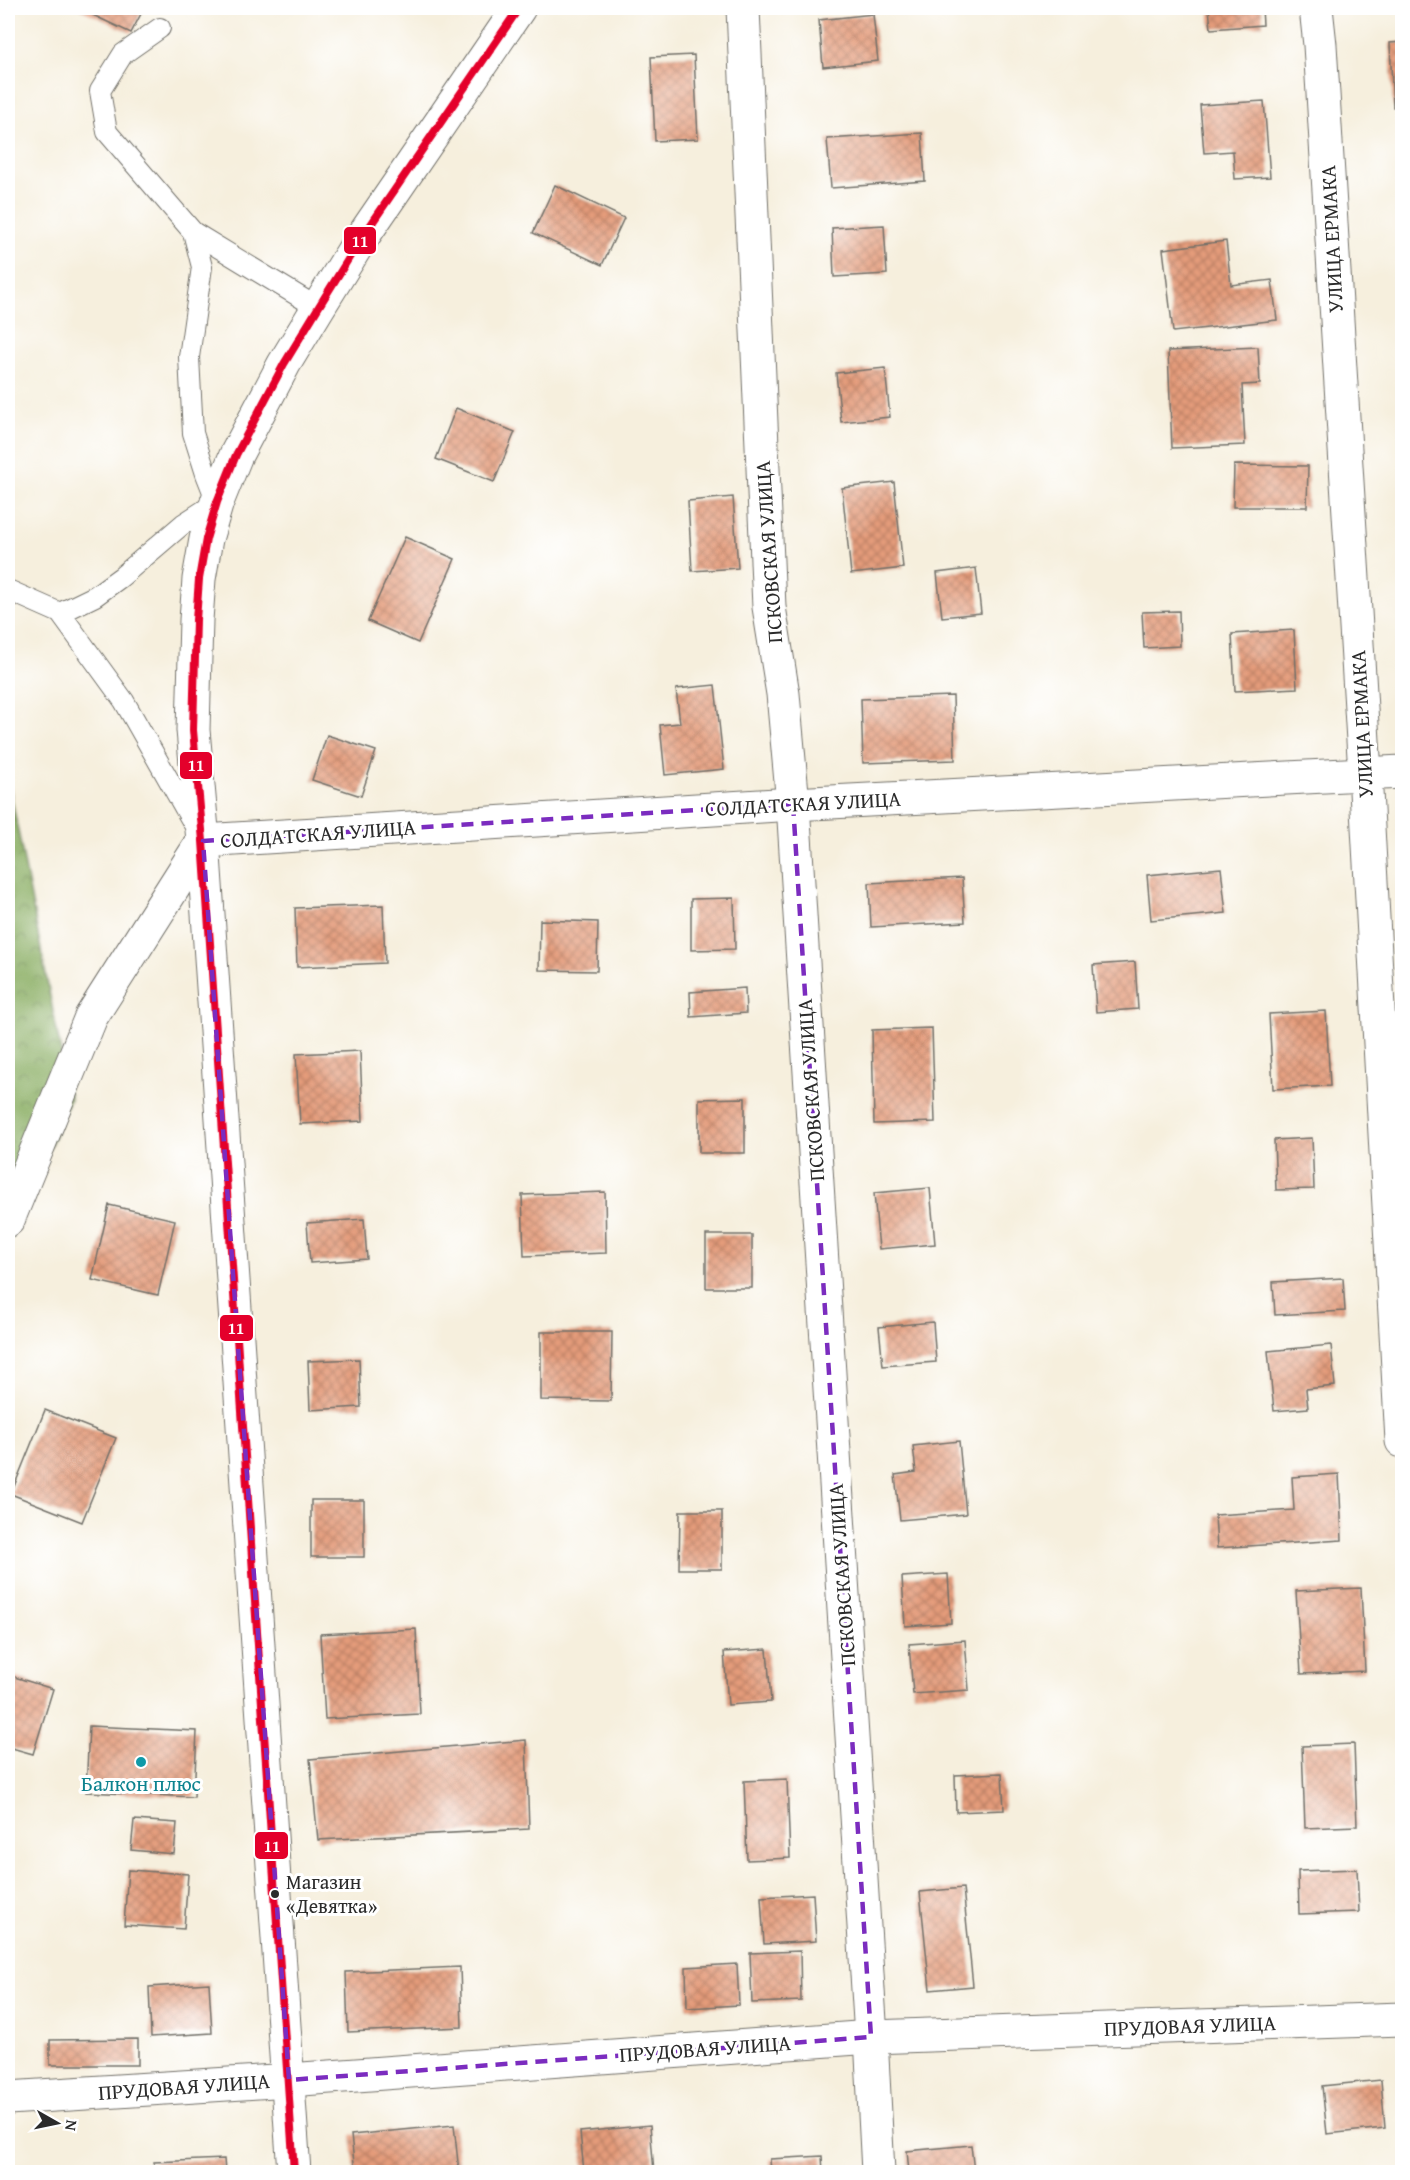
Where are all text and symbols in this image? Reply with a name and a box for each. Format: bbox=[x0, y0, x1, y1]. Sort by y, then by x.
street label: УЛИЦА ЕРМАКА bbox=[1312, 164, 1351, 314]
line badge: 11 bbox=[343, 226, 377, 255]
text: 11 bbox=[352, 229, 368, 253]
street label: ПСКОВСКАЯ УЛИЦА bbox=[747, 459, 790, 644]
street label: УЛИЦА ЕРМАКА bbox=[1342, 649, 1381, 799]
line badge: 11 bbox=[179, 751, 213, 780]
text: 11 bbox=[188, 753, 204, 777]
street label: СОЛДАТСКАЯ УЛИЦА bbox=[704, 783, 902, 824]
street label: СОЛДАТСКАЯ УЛИЦА bbox=[219, 811, 417, 856]
street label: ПСКОВСКАЯ УЛИЦА bbox=[789, 997, 832, 1182]
line badge: 11 bbox=[219, 1314, 254, 1342]
text: 11 bbox=[228, 1316, 244, 1340]
street label: ПСКОВСКАЯ УЛИЦА bbox=[820, 1482, 863, 1667]
marker: Балкон плюс bbox=[134, 1755, 148, 1769]
place label: Балкон плюс bbox=[81, 1768, 201, 1799]
line badge: 11 bbox=[254, 1831, 289, 1860]
text: 11 bbox=[264, 1834, 280, 1858]
place label: Магазин «Девятка» bbox=[286, 1867, 378, 1920]
marker: Магазин «Девятка» bbox=[269, 1888, 281, 1900]
street label: ПРУДОВАЯ УЛИЦА bbox=[1104, 2007, 1277, 2044]
street label: ПРУДОВАЯ УЛИЦА bbox=[618, 2027, 792, 2070]
street label: ПРУДОВАЯ УЛИЦА bbox=[97, 2065, 271, 2108]
north arrow bbox=[27, 2093, 87, 2153]
text: N bbox=[59, 2118, 85, 2133]

